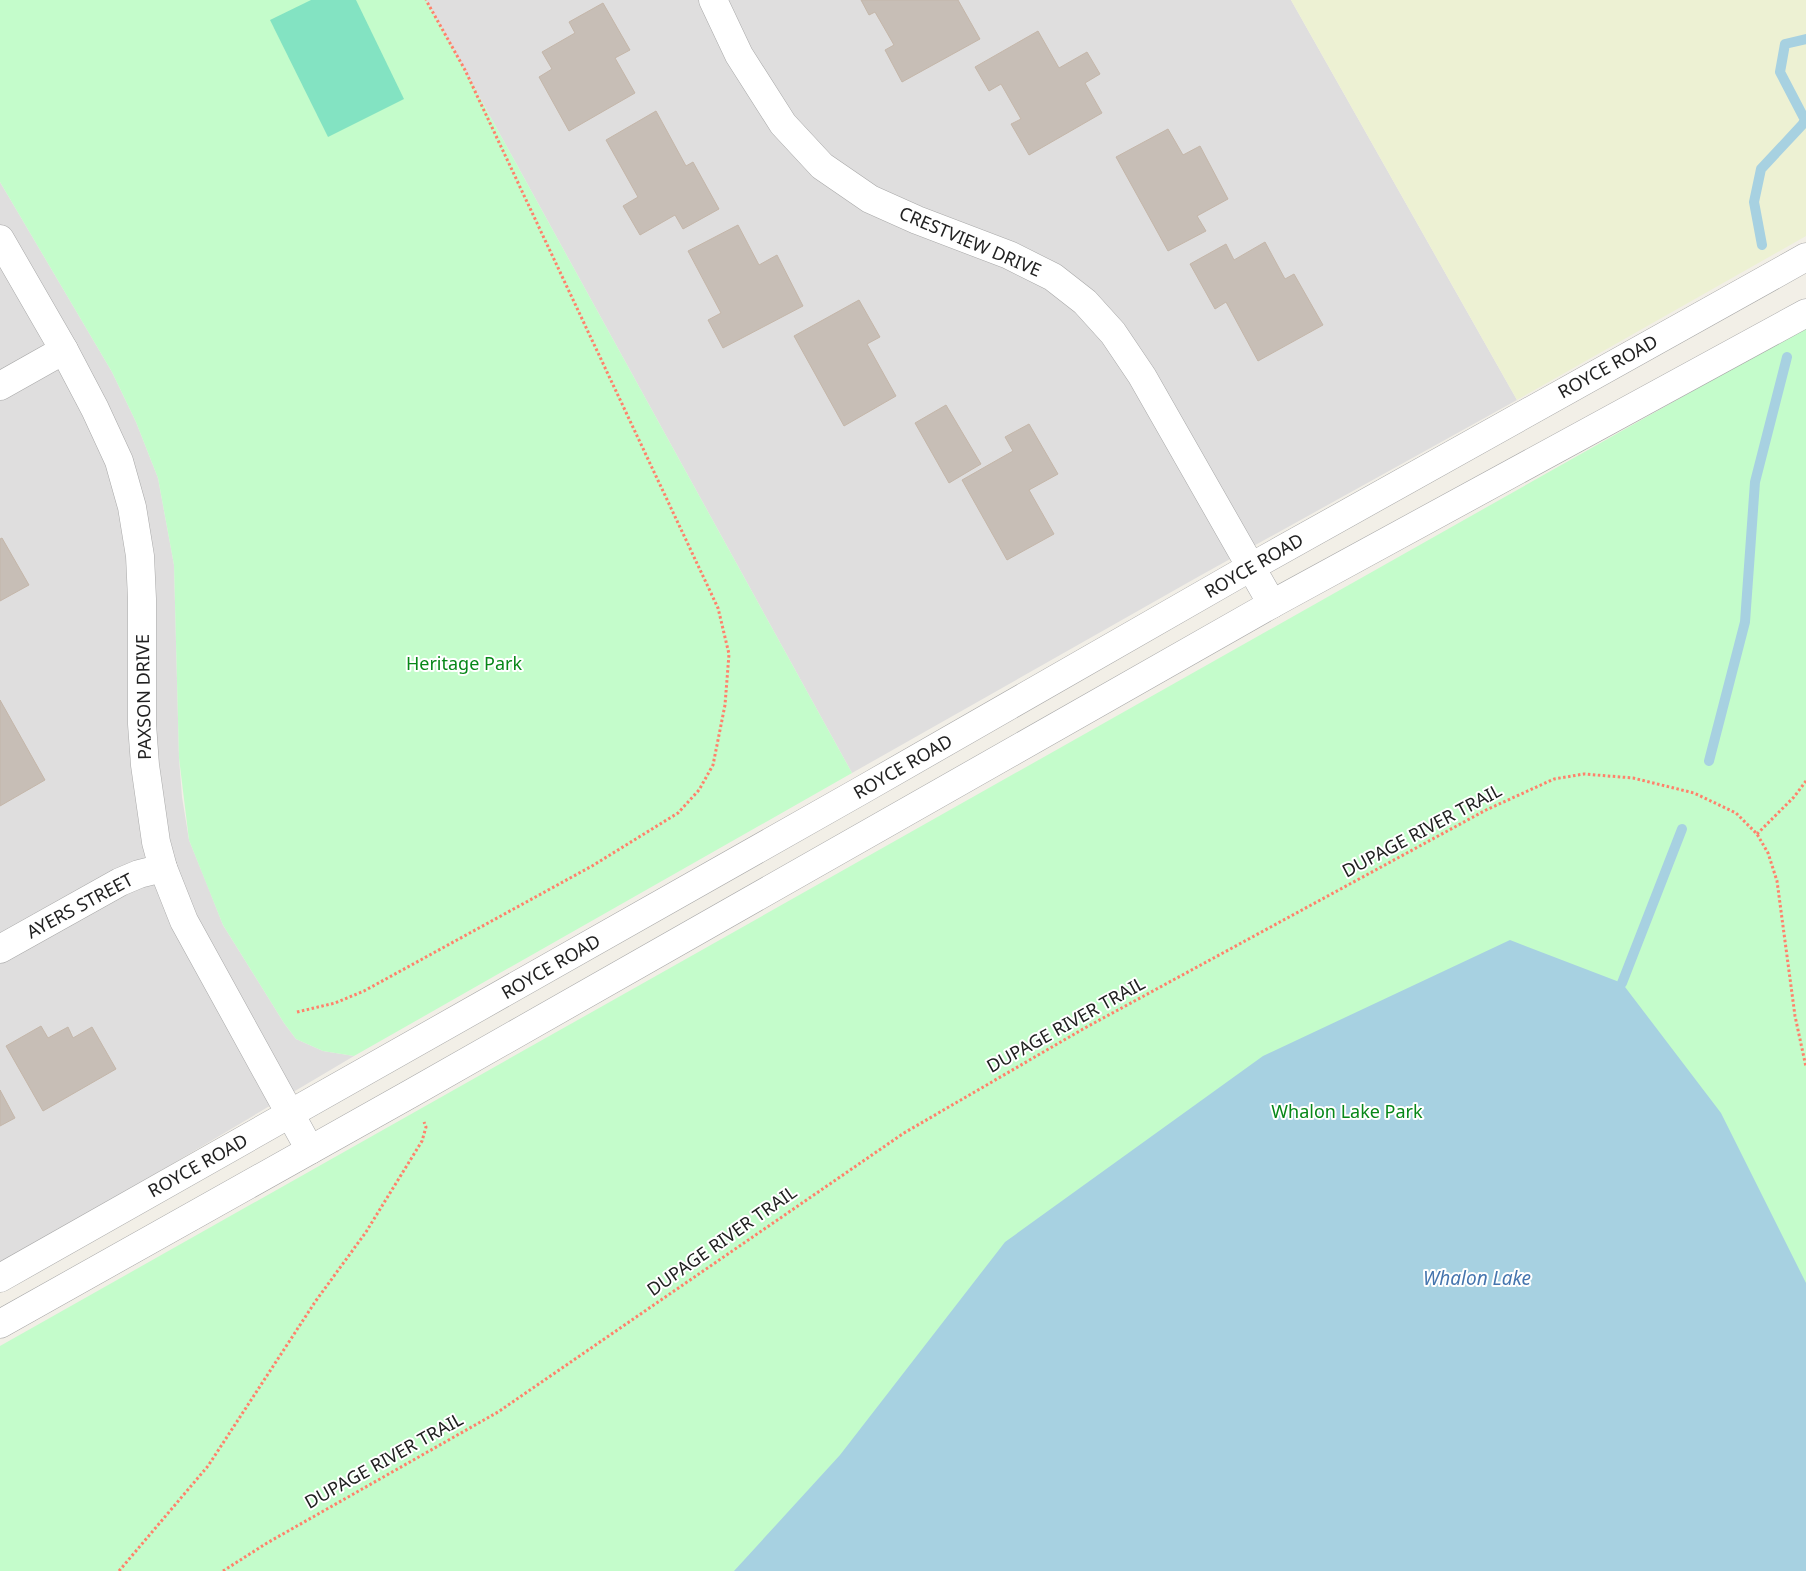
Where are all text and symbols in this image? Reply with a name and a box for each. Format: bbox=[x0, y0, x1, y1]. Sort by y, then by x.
street label: CRESTVIEW DRIVE bbox=[896, 200, 1045, 282]
street label: ROYCE ROAD bbox=[1553, 329, 1662, 403]
street label: ROYCE ROAD bbox=[1200, 527, 1307, 603]
street label: PAXSON DRIVE bbox=[130, 634, 156, 760]
park label: Heritage Park bbox=[406, 651, 522, 675]
street label: ROYCE ROAD bbox=[849, 728, 956, 804]
street label: DUPAGE RIVER TRAIL bbox=[1338, 778, 1506, 882]
street label: AYERS STREET bbox=[22, 867, 137, 943]
street label: ROYCE ROAD bbox=[497, 928, 604, 1004]
street label: DUPAGE RIVER TRAIL bbox=[982, 971, 1149, 1078]
park label: Whalon Lake Park bbox=[1271, 1099, 1423, 1123]
street label: ROYCE ROAD bbox=[143, 1128, 252, 1202]
street label: DUPAGE RIVER TRAIL bbox=[642, 1179, 801, 1301]
water label: Whalon Lake bbox=[1423, 1265, 1531, 1291]
street label: DUPAGE RIVER TRAIL bbox=[300, 1407, 467, 1514]

